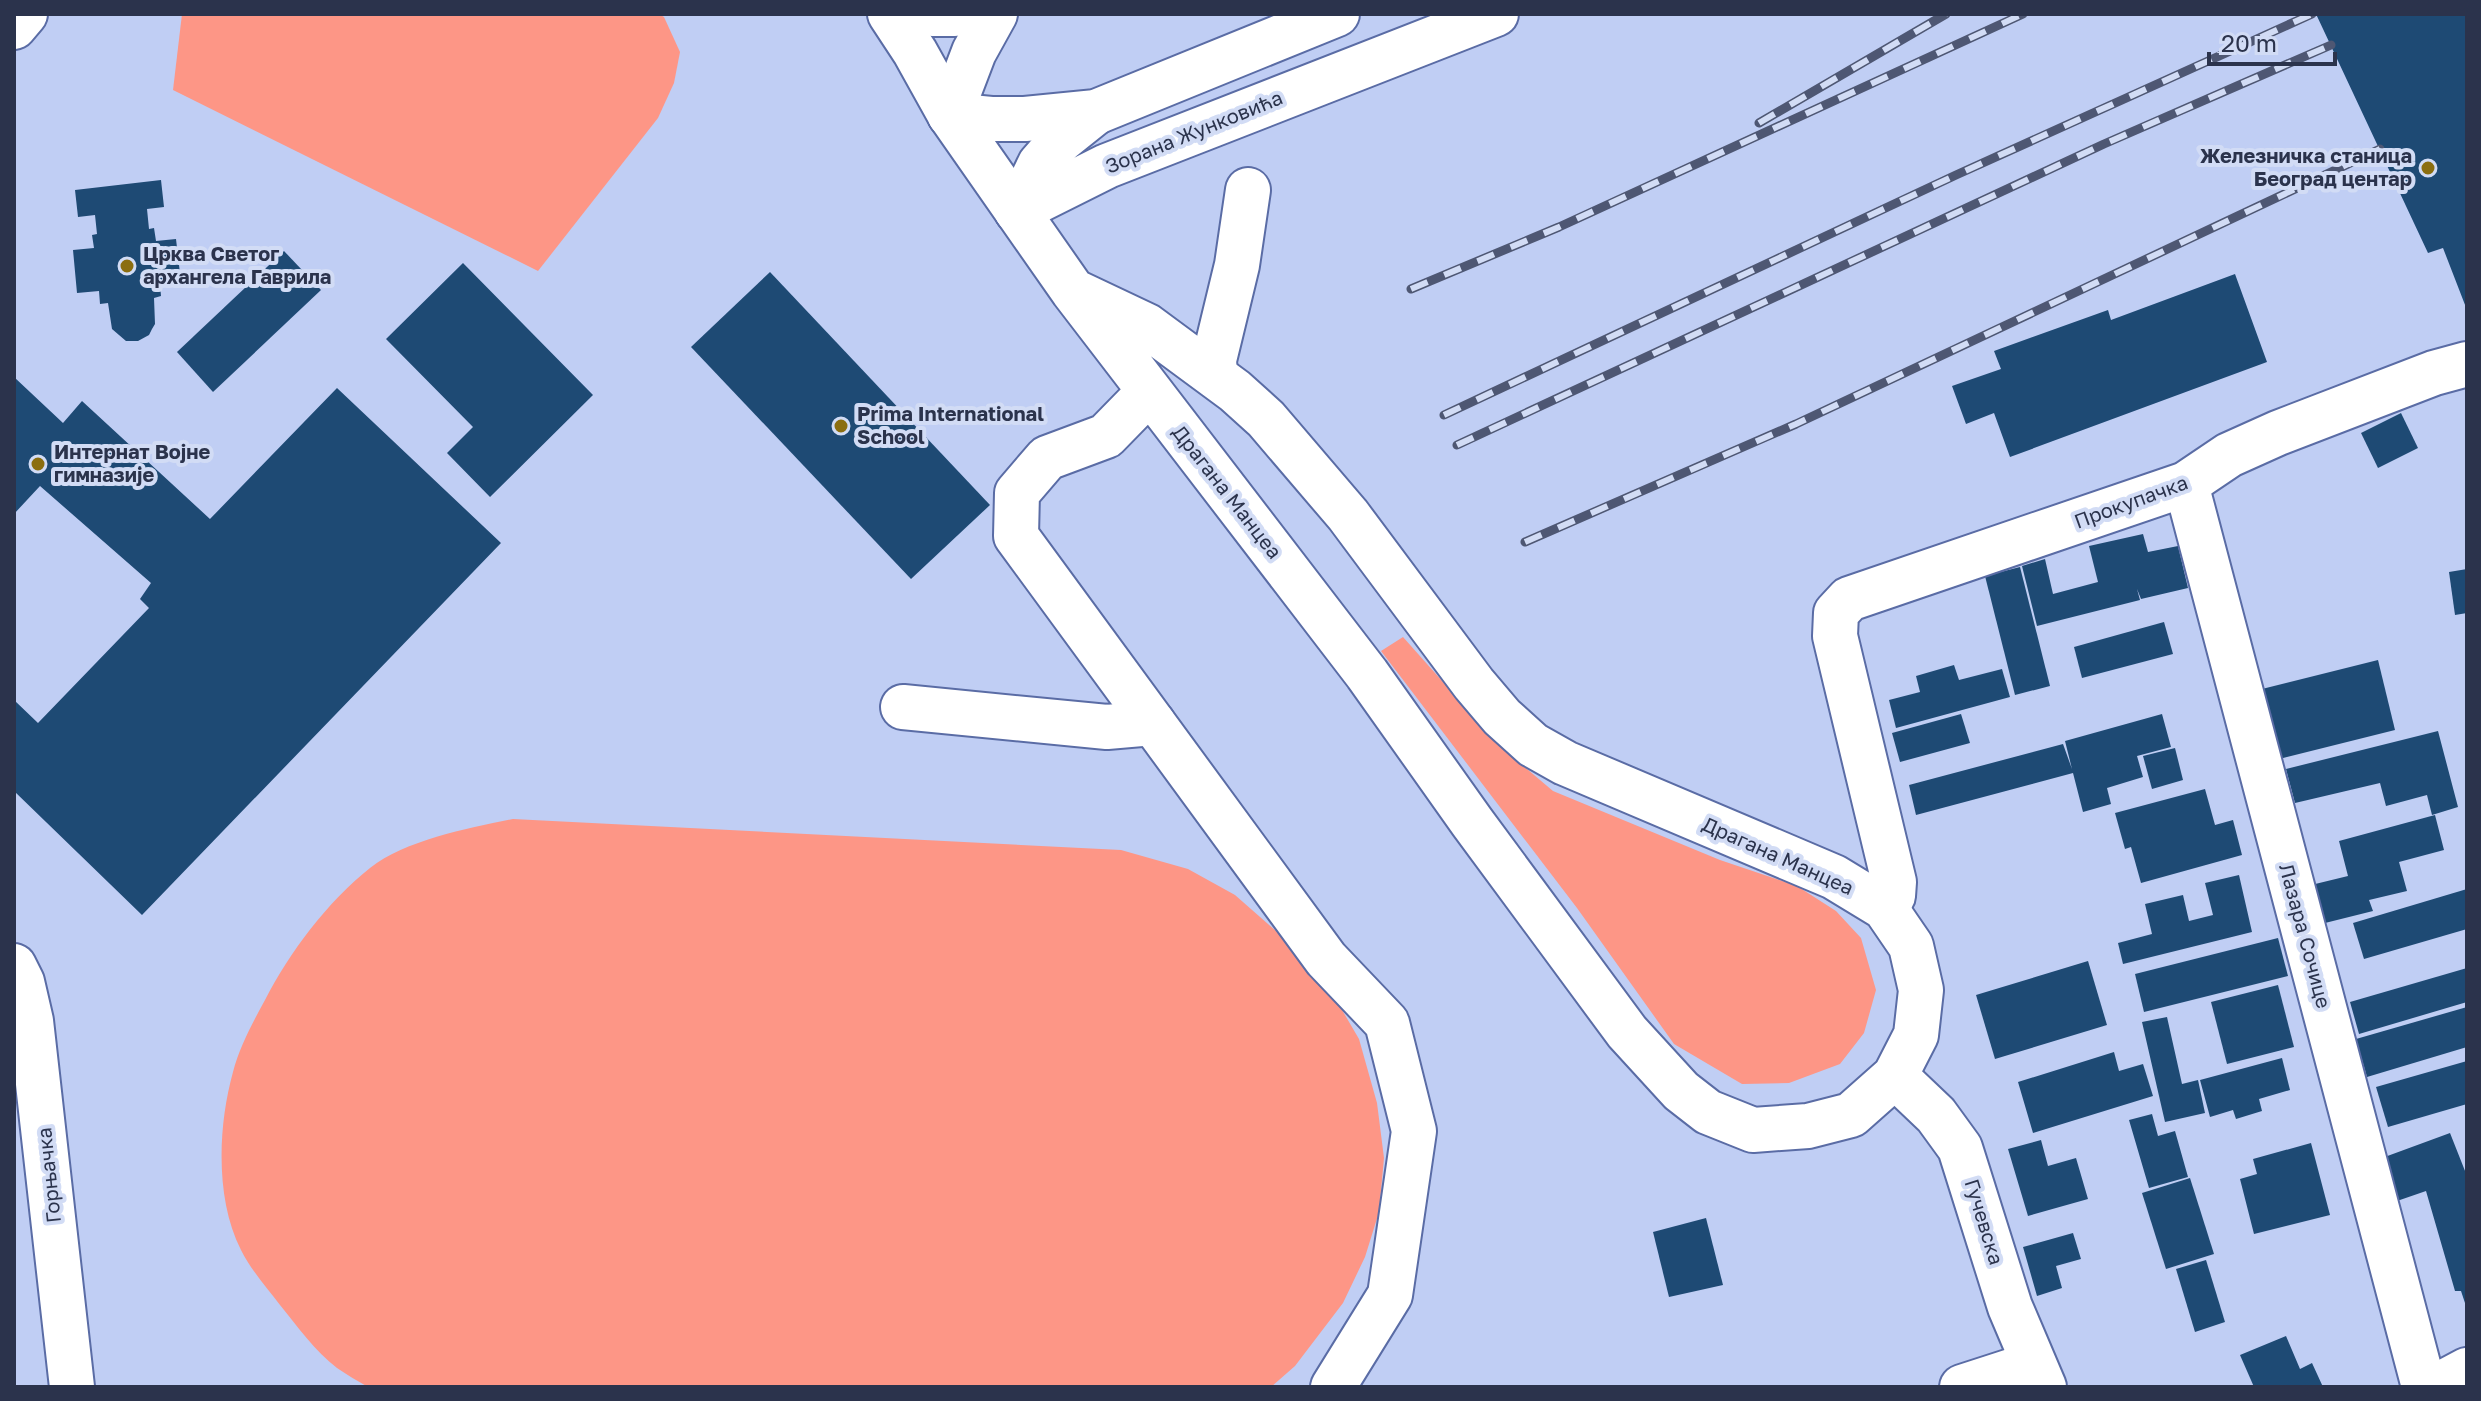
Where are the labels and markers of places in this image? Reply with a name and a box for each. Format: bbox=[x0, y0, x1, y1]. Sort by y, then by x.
place label: Железничка станица Београд центар bbox=[2200, 143, 2412, 190]
marker: Железничка станица Београд центар bbox=[2419, 159, 2437, 177]
place label: Црква Светог архангела Гаврила bbox=[143, 241, 331, 288]
marker: Црква Светог архангела Гаврила bbox=[118, 257, 136, 275]
place label: Prima International School bbox=[857, 401, 1044, 448]
marker: Prima International School bbox=[832, 417, 850, 435]
place label: Интернат Војне гимназије bbox=[54, 439, 210, 486]
marker: Интернат Војне гимназије bbox=[29, 455, 47, 473]

